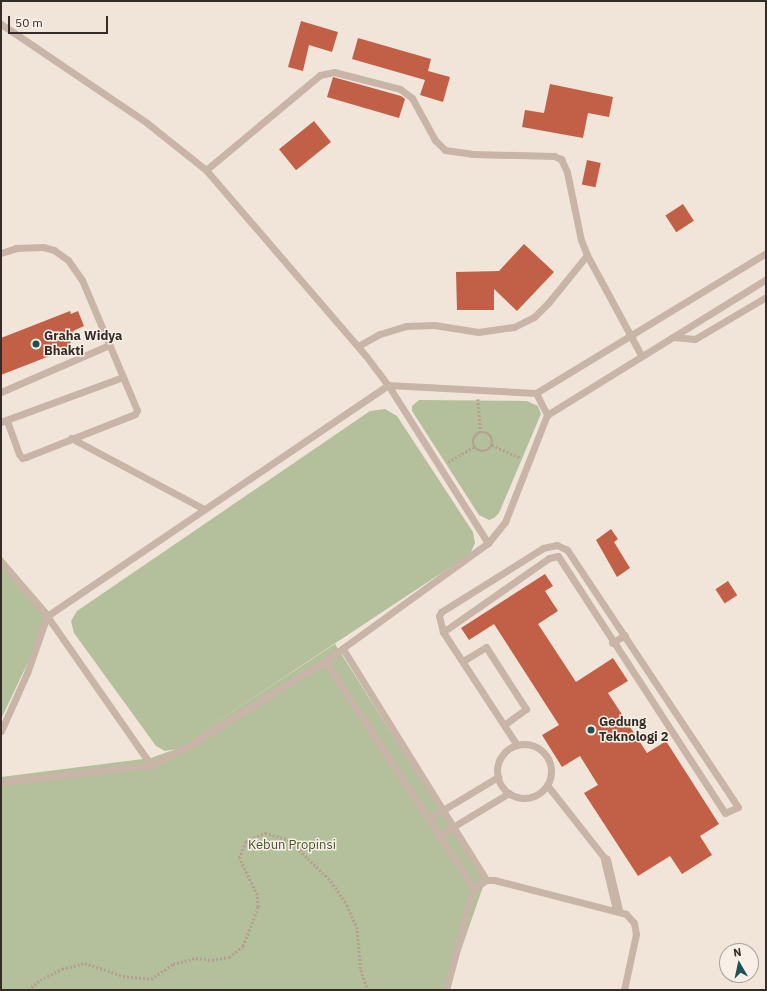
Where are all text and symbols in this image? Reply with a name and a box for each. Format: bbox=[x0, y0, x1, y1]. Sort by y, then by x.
scale bar bbox=[10, 8, 110, 34]
text: 50 m bbox=[15, 15, 43, 30]
place label: Graha Widya Bhakti bbox=[44, 329, 122, 360]
marker: Graha Widya Bhakti bbox=[31, 339, 41, 349]
place label: Gedung Teknologi 2 bbox=[599, 715, 669, 746]
marker: Gedung Teknologi 2 bbox=[586, 725, 596, 735]
park label: Kebun Propinsi bbox=[248, 837, 336, 853]
north arrow bbox=[719, 943, 759, 983]
text: N bbox=[732, 945, 742, 960]

